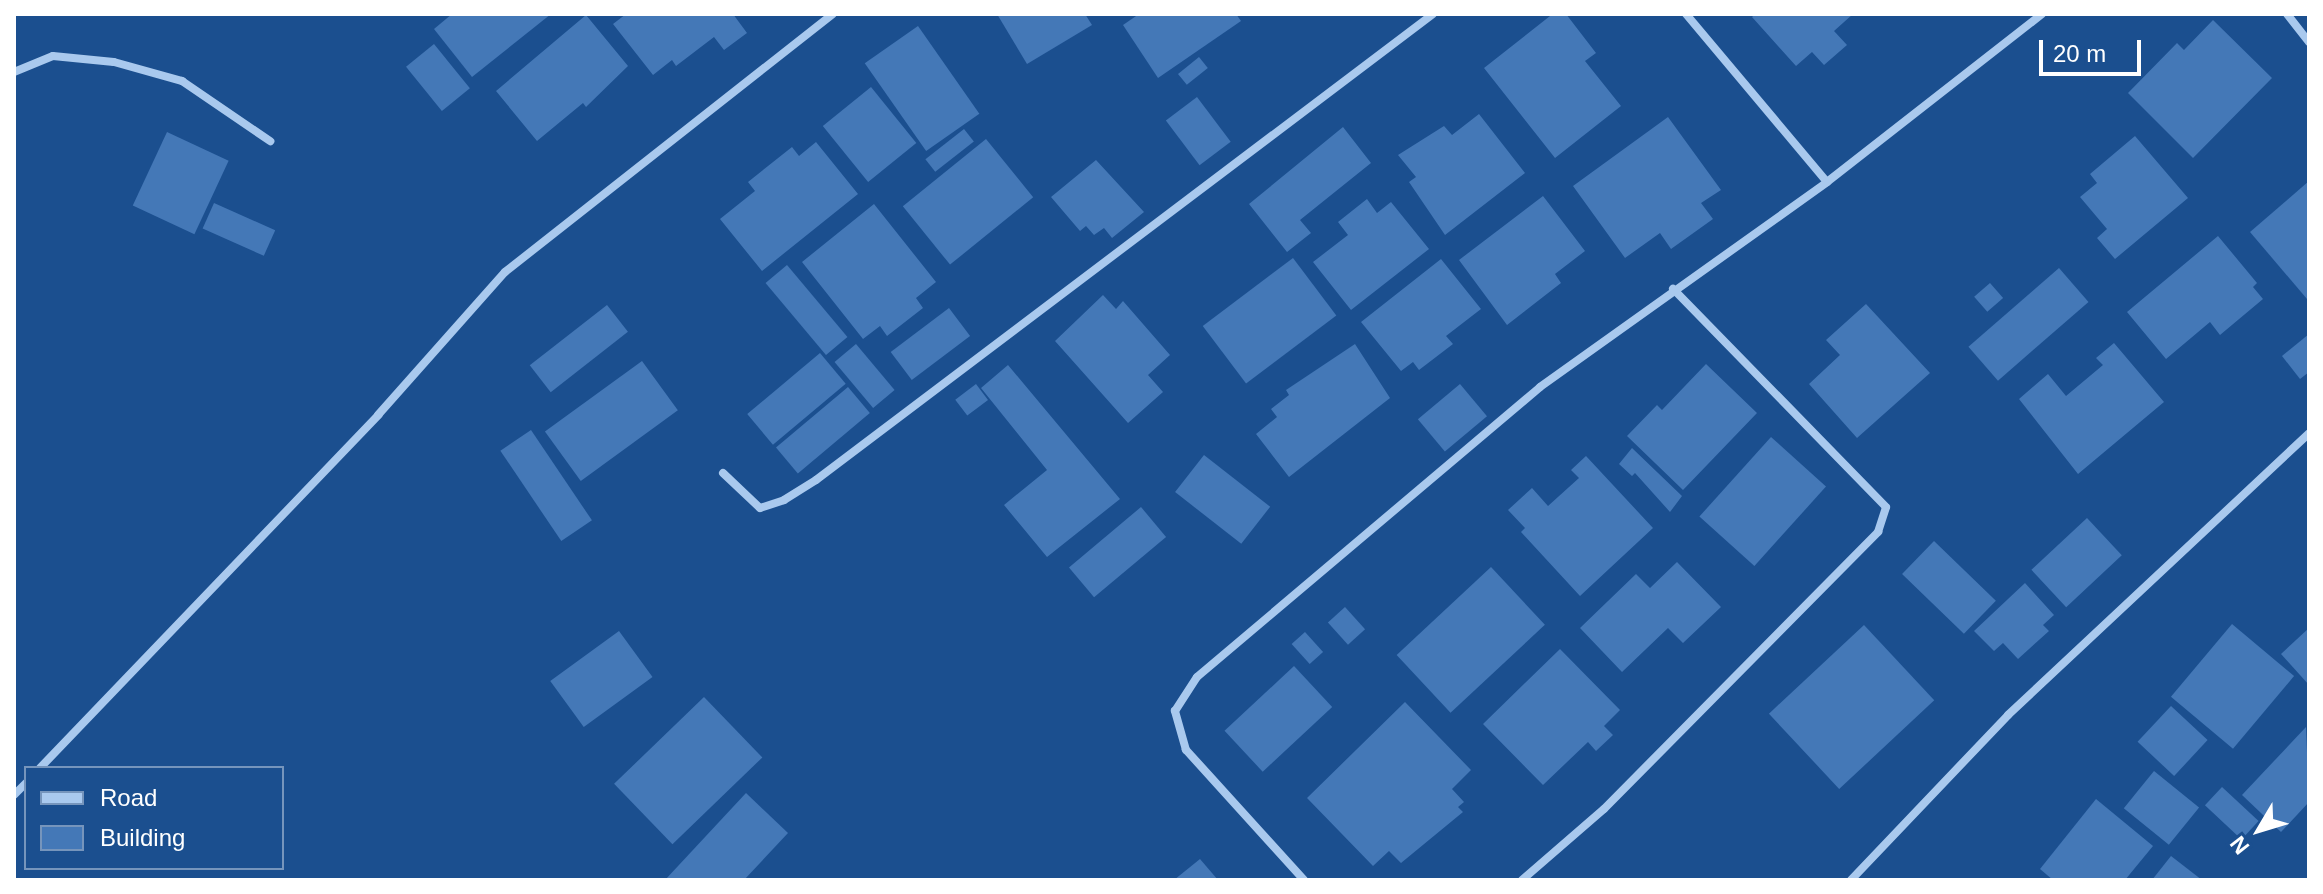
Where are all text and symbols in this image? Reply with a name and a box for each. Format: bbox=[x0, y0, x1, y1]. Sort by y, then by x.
scale bar bbox=[2043, 24, 2145, 74]
text: 20 m bbox=[2053, 40, 2106, 67]
legend bbox=[24, 766, 284, 870]
text: Road bbox=[100, 784, 157, 811]
north arrow bbox=[2219, 790, 2299, 870]
text: Building bbox=[100, 824, 185, 851]
text: N bbox=[2225, 831, 2254, 859]

